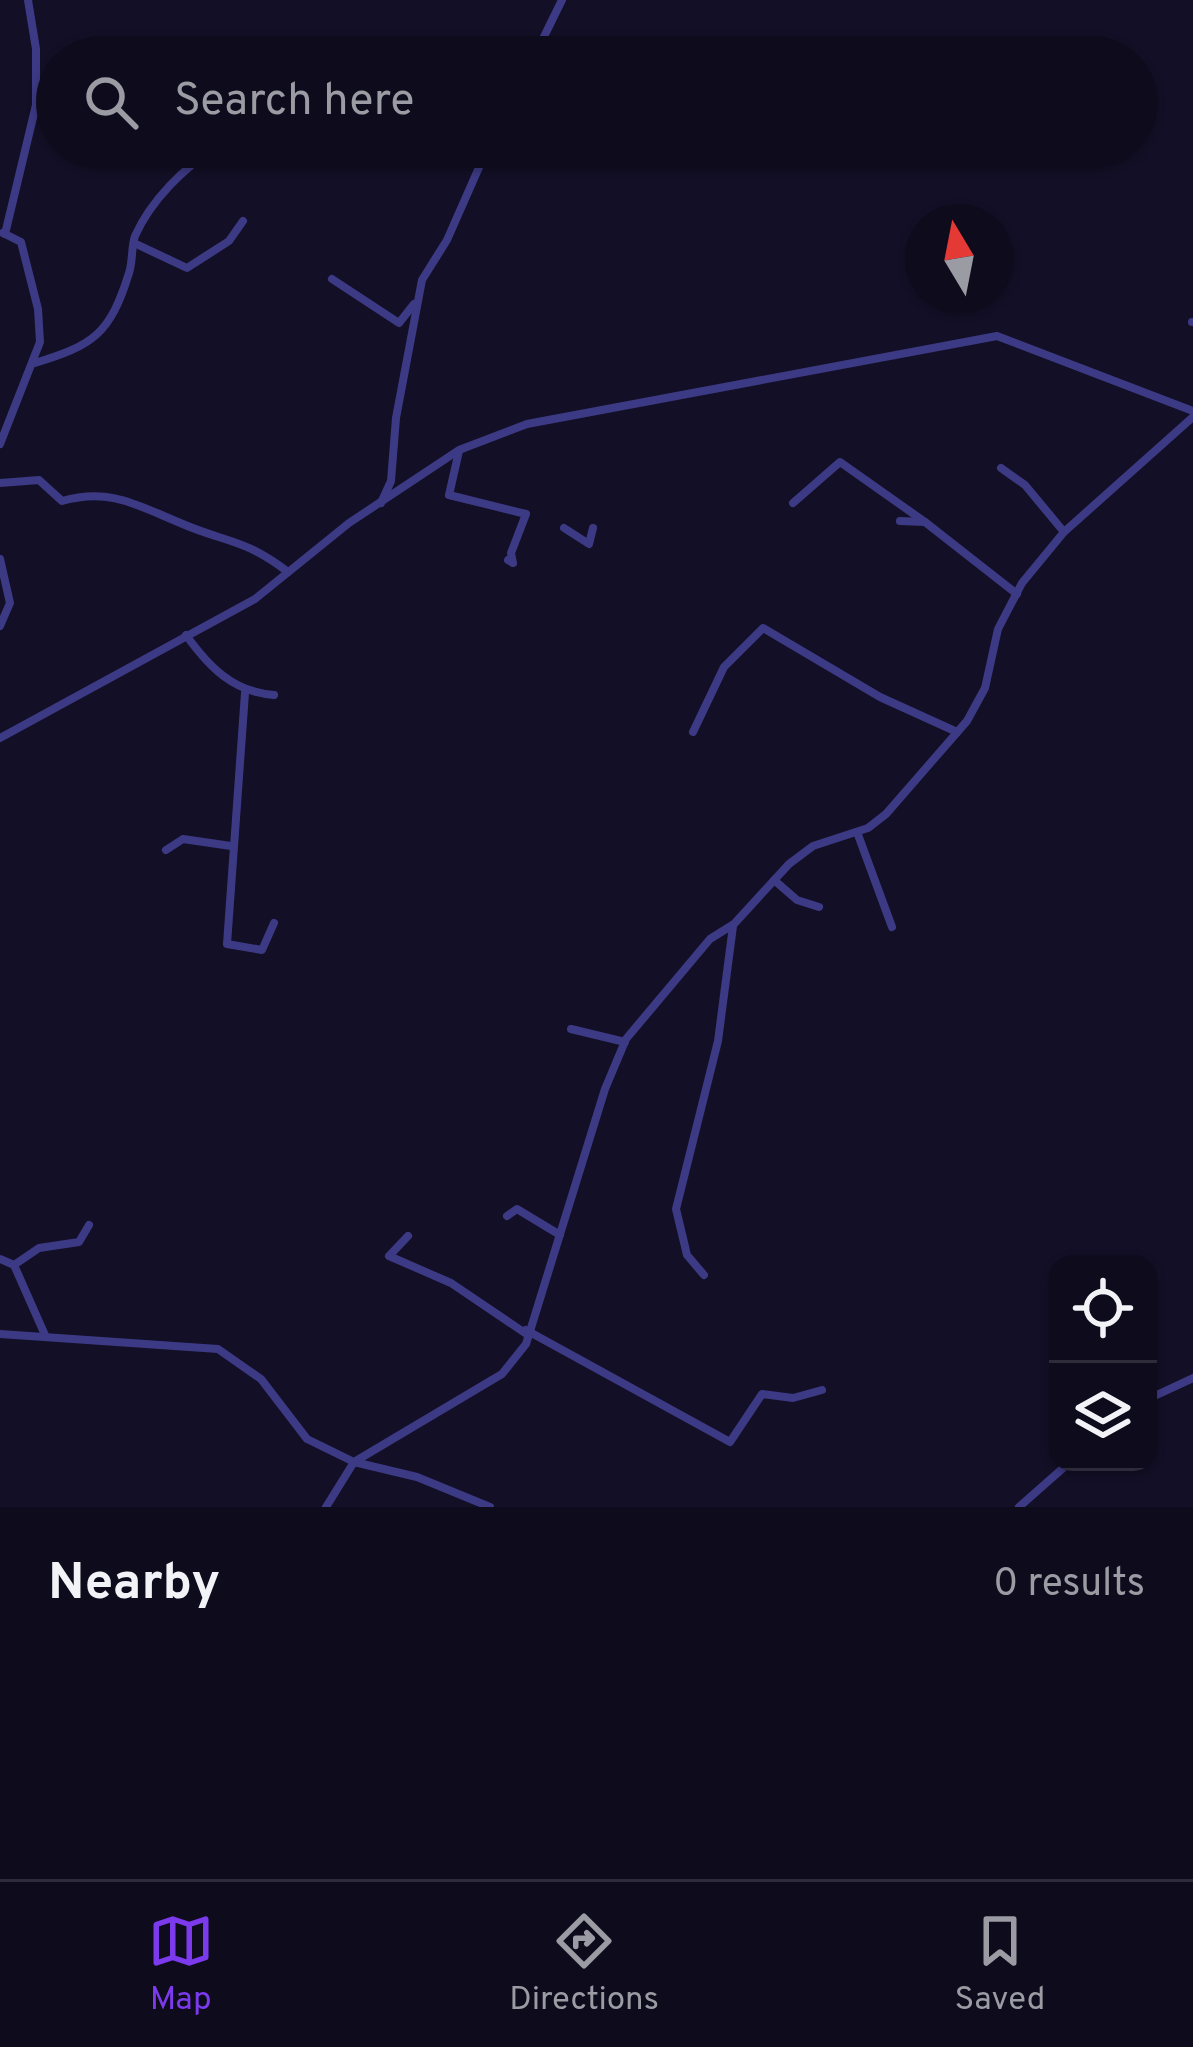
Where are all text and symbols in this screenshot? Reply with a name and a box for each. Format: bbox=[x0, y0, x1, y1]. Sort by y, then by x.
search box bbox=[36, 36, 1157, 168]
icon: search bbox=[78, 69, 144, 135]
text: Search here bbox=[174, 74, 414, 131]
north arrow bbox=[905, 204, 1013, 312]
map controls bbox=[1049, 1255, 1157, 1471]
button: locate bbox=[1049, 1255, 1157, 1363]
button: layers bbox=[1049, 1363, 1157, 1471]
text: Nearby bbox=[48, 1553, 220, 1618]
text: 0 results bbox=[993, 1561, 1145, 1610]
tab: Map bbox=[148, 1908, 214, 2022]
tab: Directions bbox=[509, 1908, 659, 2022]
tab: Saved bbox=[955, 1908, 1045, 2022]

